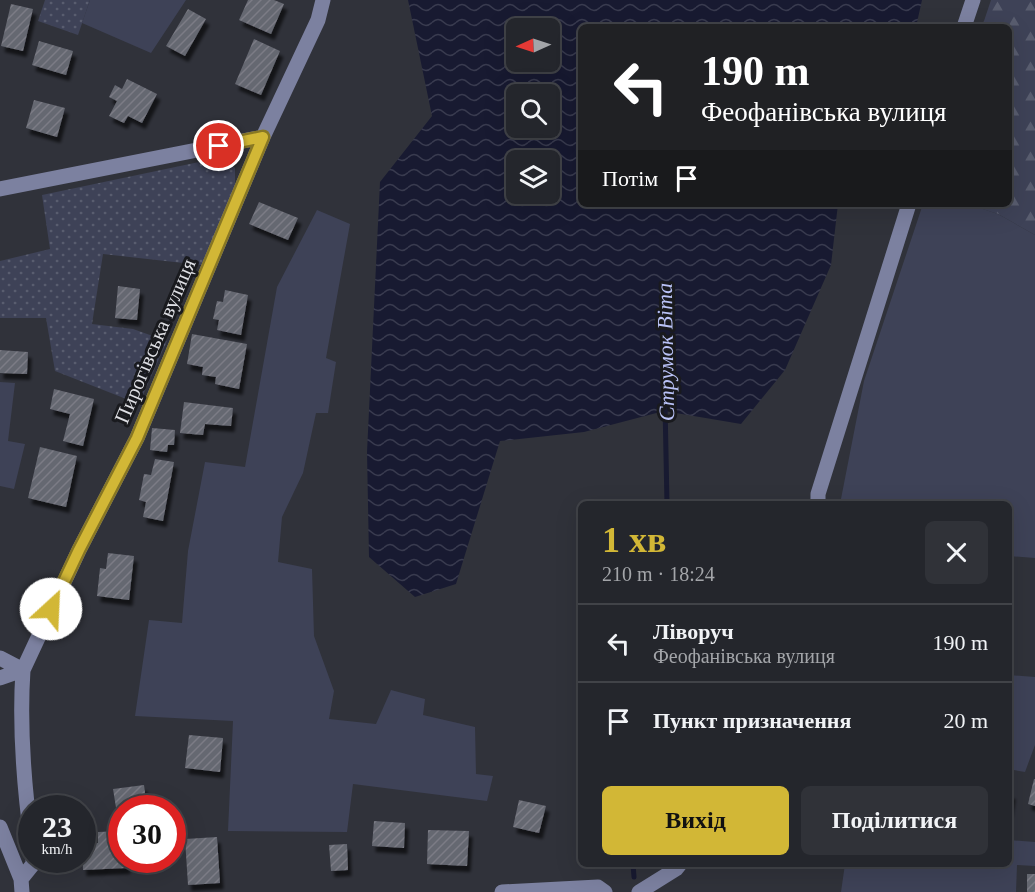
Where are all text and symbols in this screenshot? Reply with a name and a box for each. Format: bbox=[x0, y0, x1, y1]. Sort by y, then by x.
north arrow bbox=[506, 18, 560, 72]
map controls bbox=[506, 18, 560, 204]
icon: left bbox=[602, 48, 680, 126]
text: 190 m bbox=[701, 48, 810, 94]
button: search bbox=[506, 84, 560, 138]
text: Феофанівська вулиця bbox=[701, 97, 947, 127]
pin bbox=[193, 120, 244, 171]
icon: arrive bbox=[202, 129, 235, 162]
button: layers bbox=[506, 150, 560, 204]
icon: arrive bbox=[670, 162, 703, 195]
text: Потім bbox=[602, 166, 658, 191]
street label: Пирогівська вулиця bbox=[109, 255, 201, 427]
water label: Струмок Віта bbox=[652, 283, 679, 421]
text: 1 хв bbox=[602, 520, 666, 560]
button: close bbox=[925, 521, 988, 584]
text: 210 m · 18:24 bbox=[602, 563, 715, 585]
position arrow bbox=[19, 577, 83, 641]
text: Ліворуч bbox=[653, 619, 734, 644]
icon: left bbox=[602, 627, 635, 660]
text: 190 m bbox=[932, 630, 988, 655]
text: Феофанівська вулиця bbox=[653, 645, 835, 667]
icon: arrive bbox=[602, 705, 635, 738]
text: Пункт призначення bbox=[653, 708, 851, 733]
text: 20 m bbox=[943, 708, 988, 733]
button: Вихід bbox=[602, 786, 789, 855]
button: Поділитися bbox=[801, 786, 988, 855]
speed limit sign: 30 bbox=[108, 795, 186, 873]
text: 23 bbox=[42, 810, 72, 843]
text: km/h bbox=[42, 841, 72, 857]

